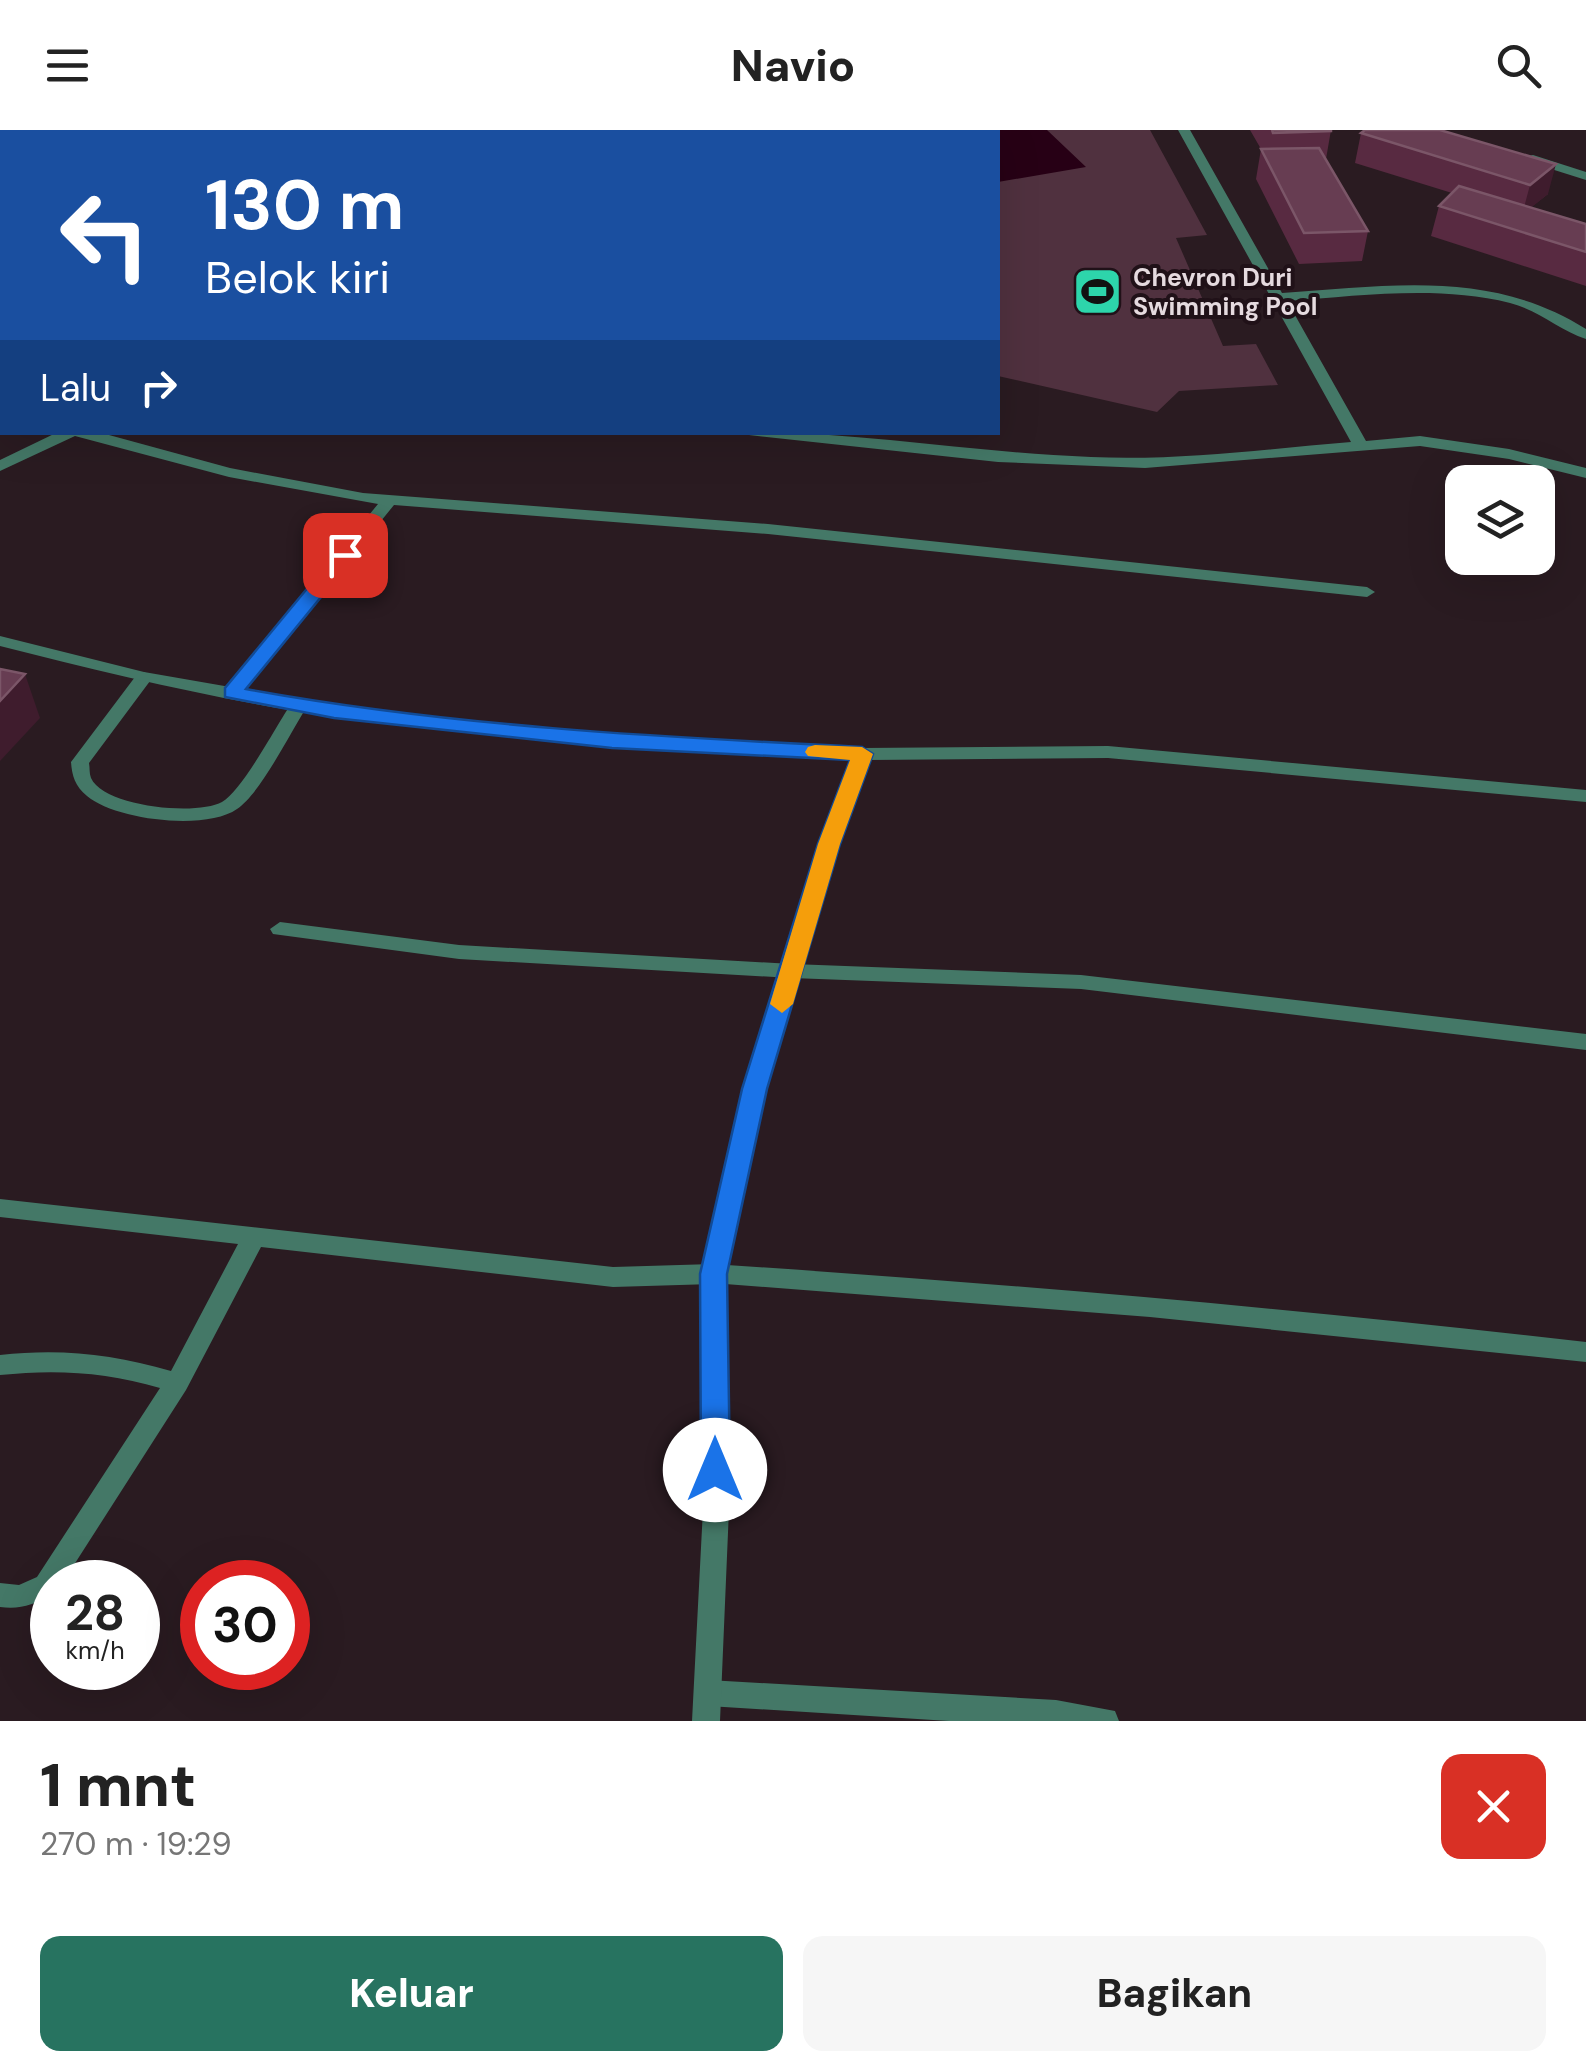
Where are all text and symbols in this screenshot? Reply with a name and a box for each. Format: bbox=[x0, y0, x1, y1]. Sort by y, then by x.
text: Navio bbox=[731, 36, 855, 95]
icon: menu bbox=[40, 38, 95, 93]
icon: search bbox=[1491, 38, 1546, 93]
text: 130 m bbox=[205, 160, 404, 251]
icon: left bbox=[40, 170, 170, 300]
text: Belok kiri bbox=[205, 248, 390, 307]
place label: Chevron Duri Swimming Pool bbox=[1133, 261, 1317, 323]
sports icon: Chevron Duri Swimming Pool bbox=[1072, 265, 1124, 317]
icon: right bbox=[131, 360, 186, 415]
text: Lalu bbox=[40, 363, 111, 413]
map controls bbox=[1445, 465, 1555, 575]
button: layers bbox=[1445, 465, 1555, 575]
pin bbox=[303, 513, 388, 598]
icon: arrive bbox=[318, 528, 373, 583]
position arrow bbox=[663, 1418, 767, 1522]
speed limit sign: 30 bbox=[180, 1560, 310, 1690]
text: 28 bbox=[65, 1580, 125, 1646]
text: km/h bbox=[65, 1634, 125, 1667]
text: 1 mnt bbox=[40, 1746, 196, 1825]
button: close bbox=[1441, 1754, 1546, 1859]
text: 270 m · 19:29 bbox=[40, 1823, 232, 1865]
button: Keluar bbox=[40, 1936, 783, 2051]
button: Bagikan bbox=[803, 1936, 1546, 2051]

